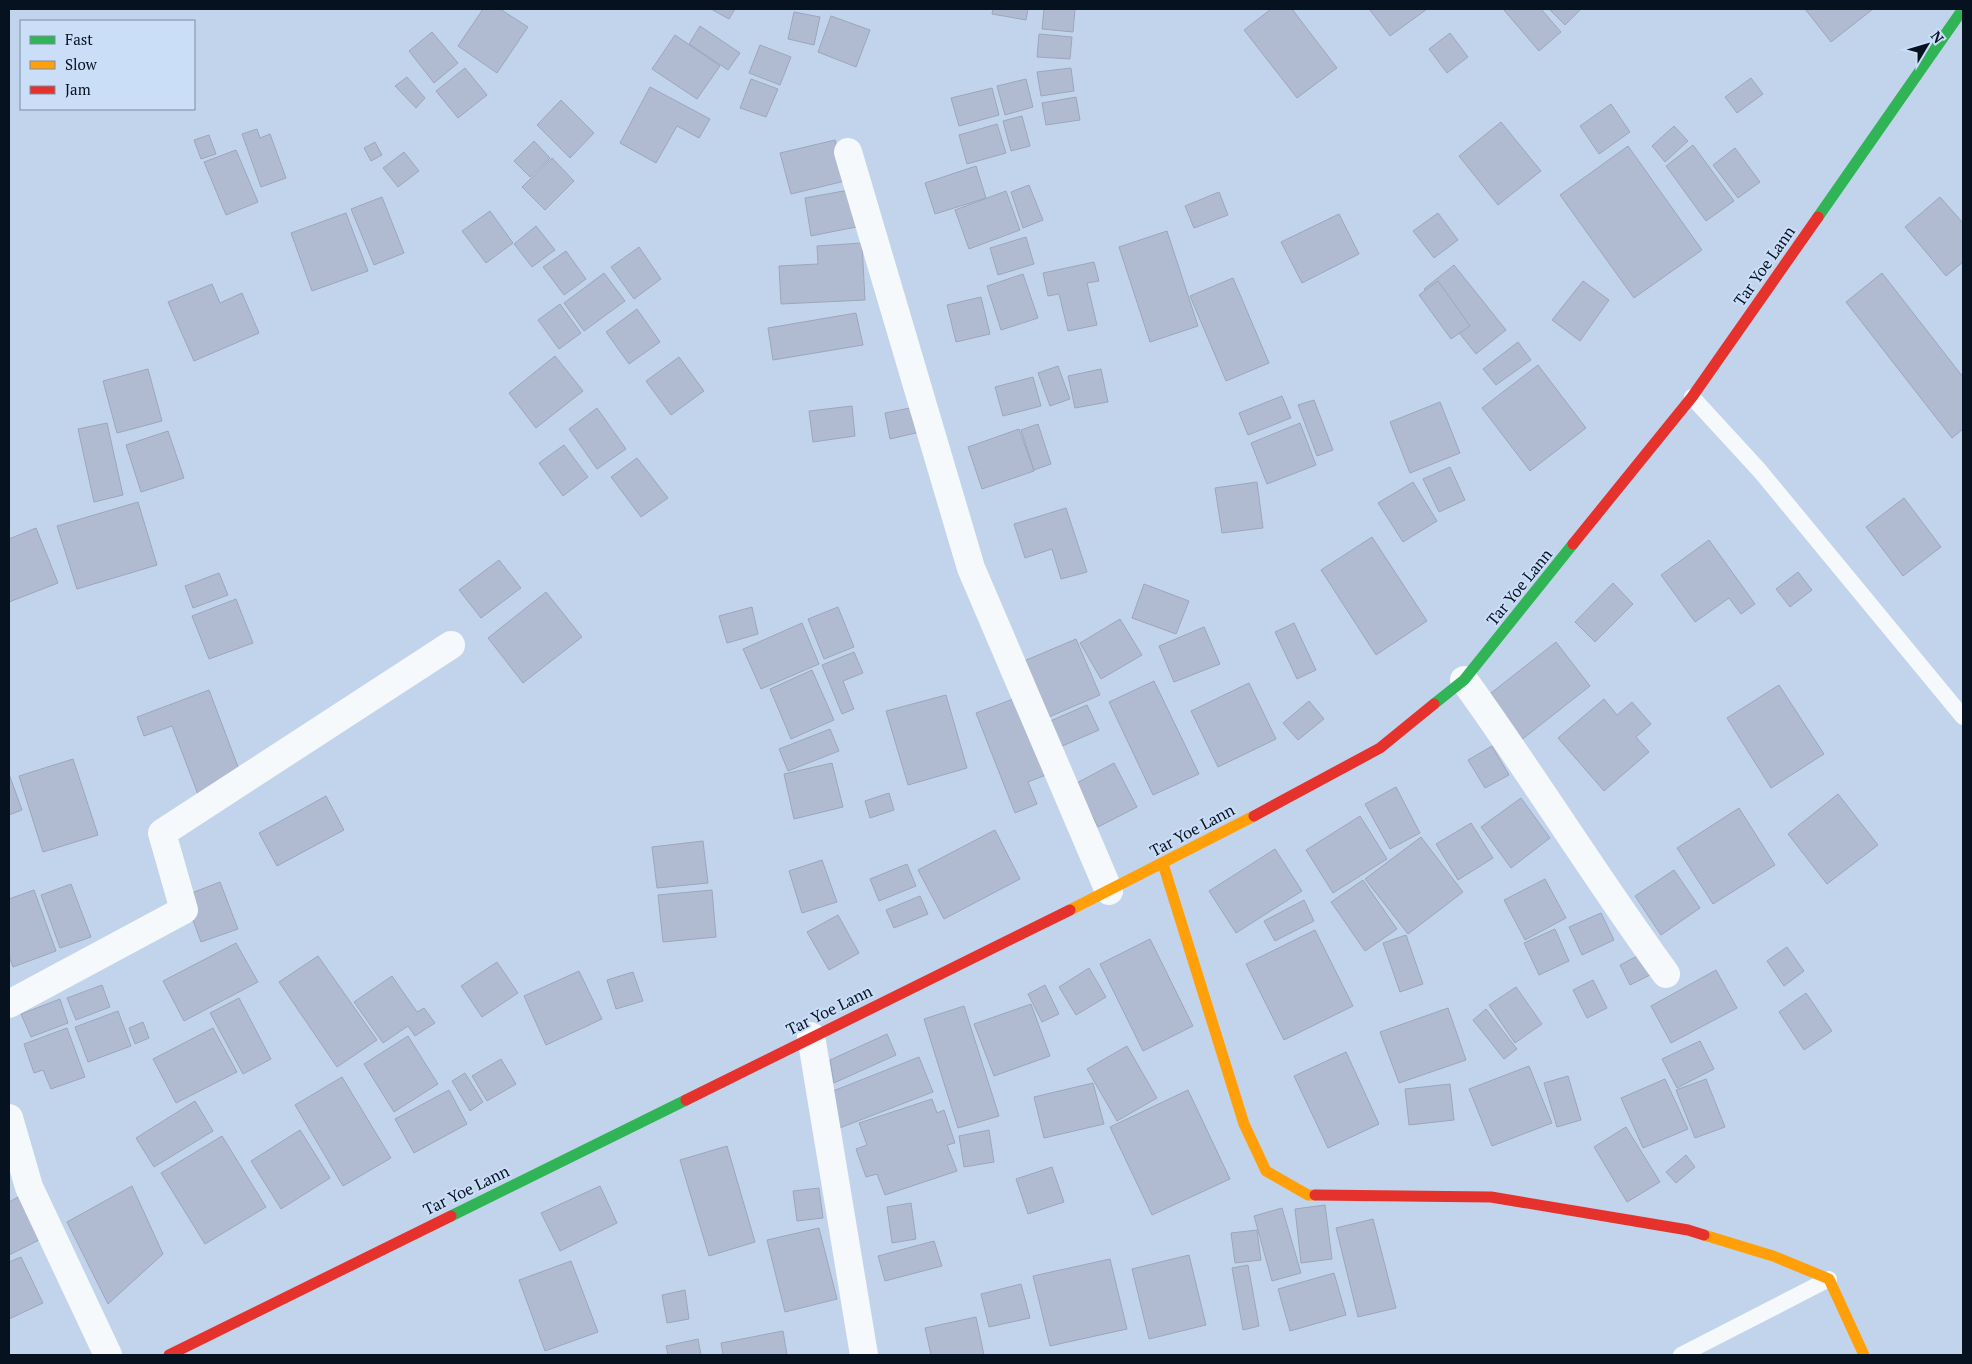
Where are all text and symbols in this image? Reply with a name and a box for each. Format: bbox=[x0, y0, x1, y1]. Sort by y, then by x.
legend bbox=[20, 20, 195, 110]
north arrow bbox=[1902, 20, 1952, 70]
text: N bbox=[1927, 27, 1949, 47]
text: Fast bbox=[65, 29, 93, 49]
text: Slow bbox=[65, 54, 98, 74]
text: Jam bbox=[65, 79, 91, 99]
street label: Tar Yoe Lann bbox=[1728, 221, 1800, 310]
street label: Tar Yoe Lann bbox=[1481, 544, 1557, 630]
street label: Tar Yoe Lann bbox=[1146, 798, 1239, 862]
street label: Tar Yoe Lann bbox=[782, 980, 876, 1040]
street label: Tar Yoe Lann bbox=[419, 1160, 513, 1220]

